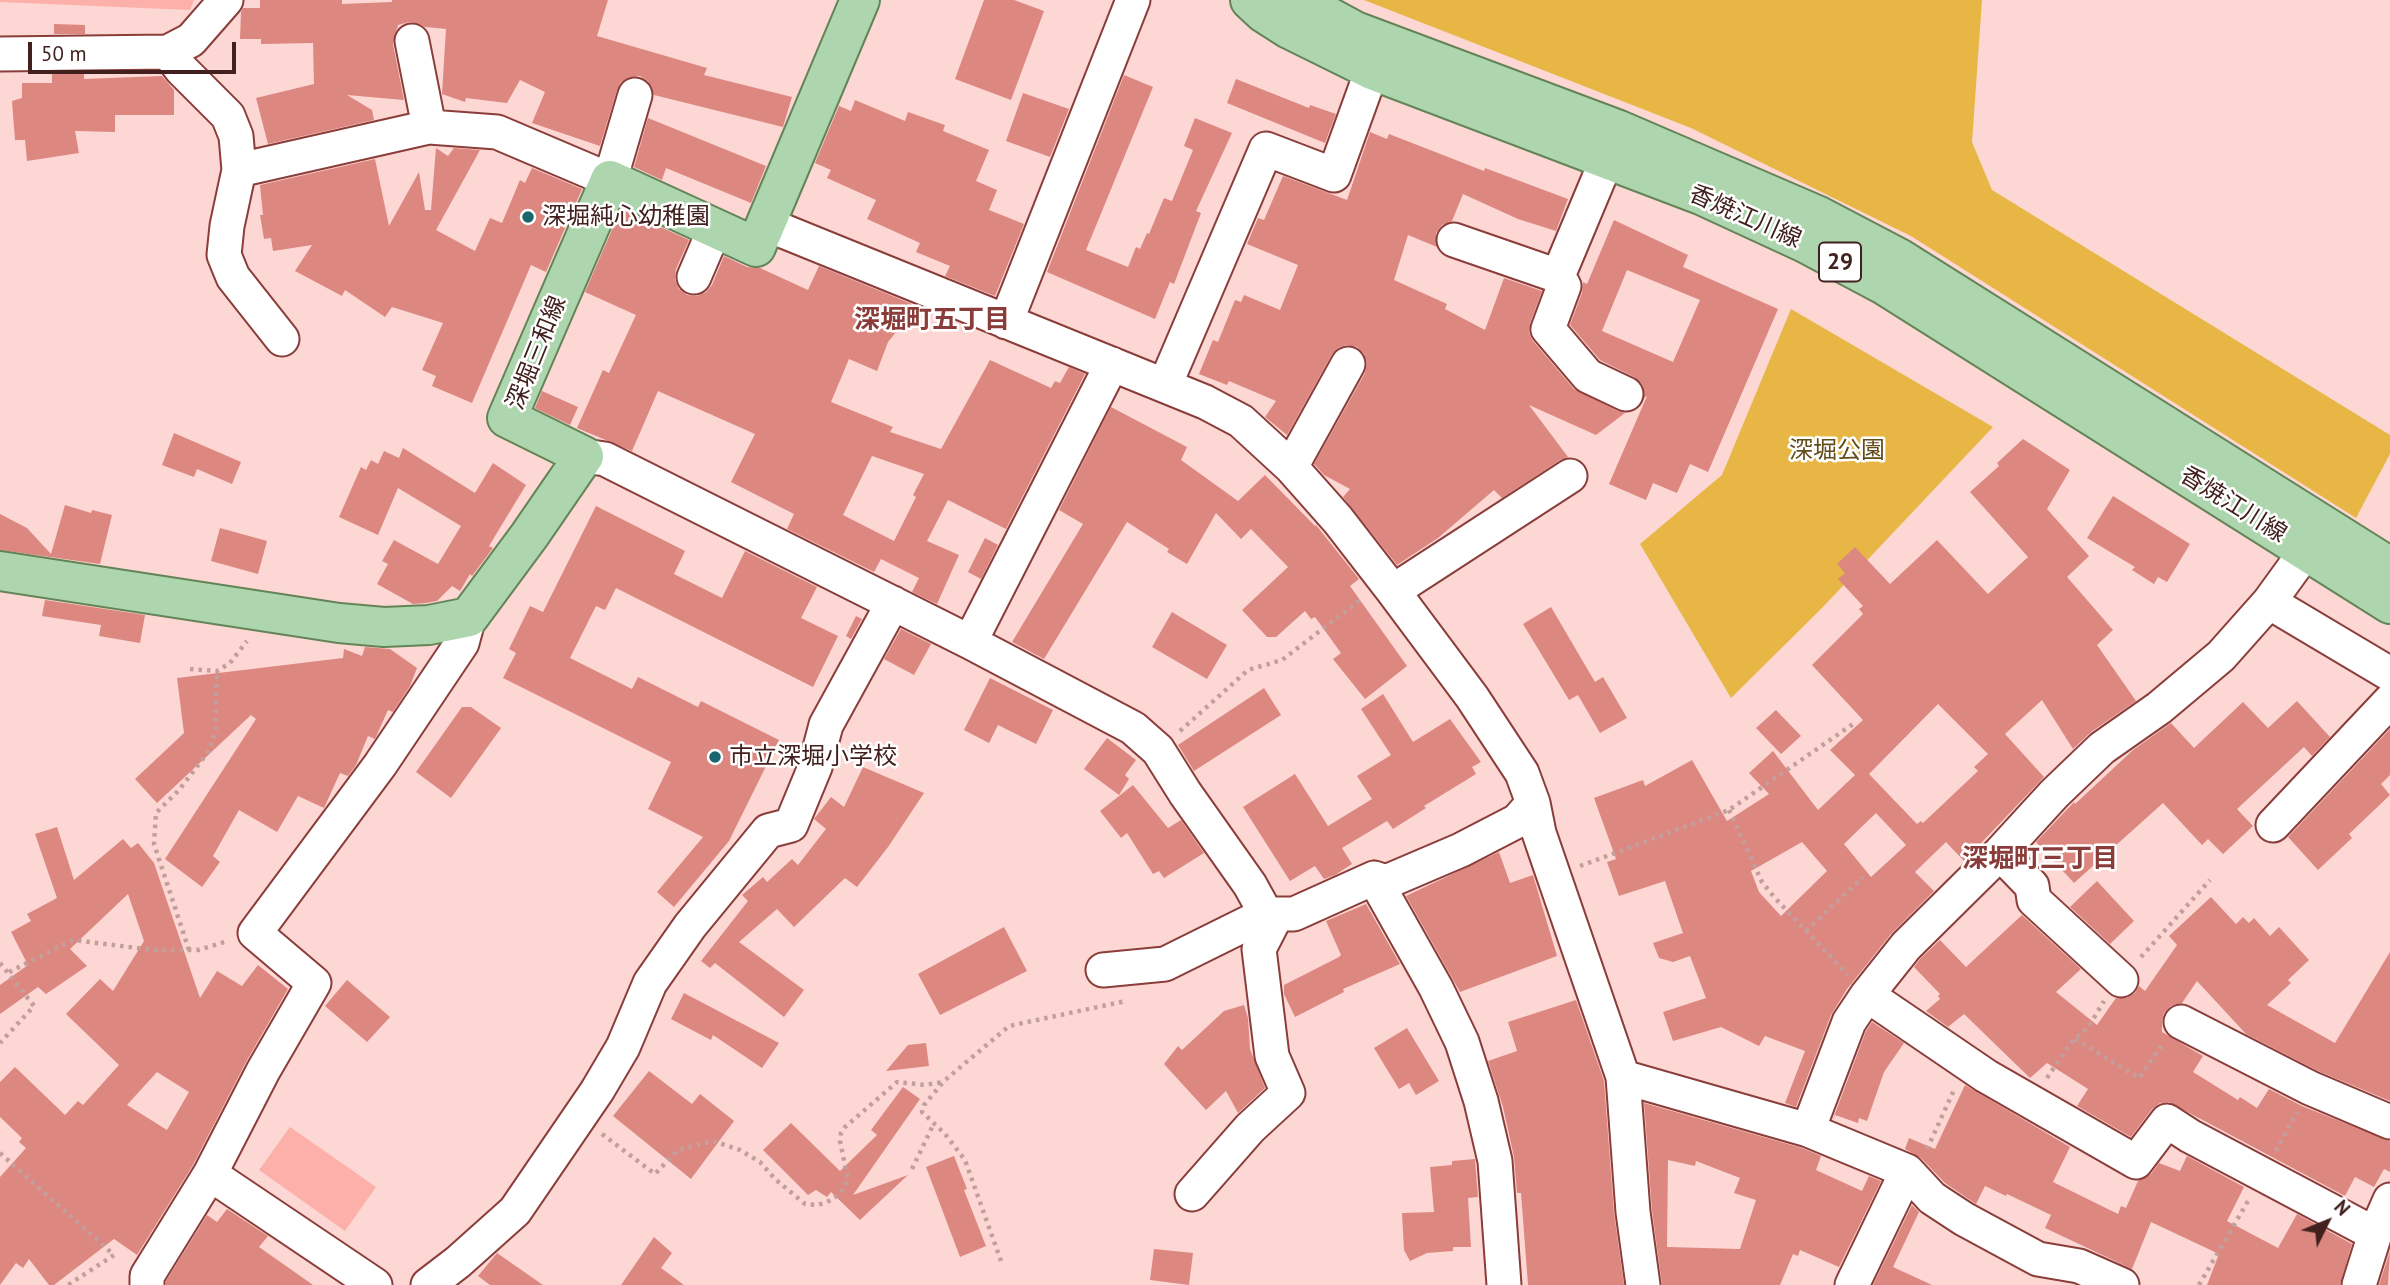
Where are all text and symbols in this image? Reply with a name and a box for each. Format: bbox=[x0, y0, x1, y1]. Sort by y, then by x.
scale bar bbox=[32, 28, 240, 72]
text: 50 m bbox=[41, 40, 87, 67]
street label: 香焼江川線 bbox=[1684, 179, 1806, 255]
place label: 深堀純心幼稚園 bbox=[542, 203, 710, 231]
marker: 深堀純心幼稚園 bbox=[520, 209, 536, 225]
road number: 29 bbox=[1819, 243, 1861, 282]
street label: 深堀三和線 bbox=[501, 292, 573, 414]
district label: 深堀町五丁目 bbox=[854, 305, 1010, 337]
park label: 深堀公園 bbox=[1789, 437, 1885, 465]
street label: 香焼江川線 bbox=[2174, 461, 2292, 549]
place label: 市立深堀小学校 bbox=[729, 743, 897, 771]
marker: 市立深堀小学校 bbox=[707, 749, 723, 765]
district label: 深堀町三丁目 bbox=[1962, 844, 2118, 876]
north arrow bbox=[2292, 1187, 2362, 1257]
text: N bbox=[2329, 1195, 2355, 1220]

